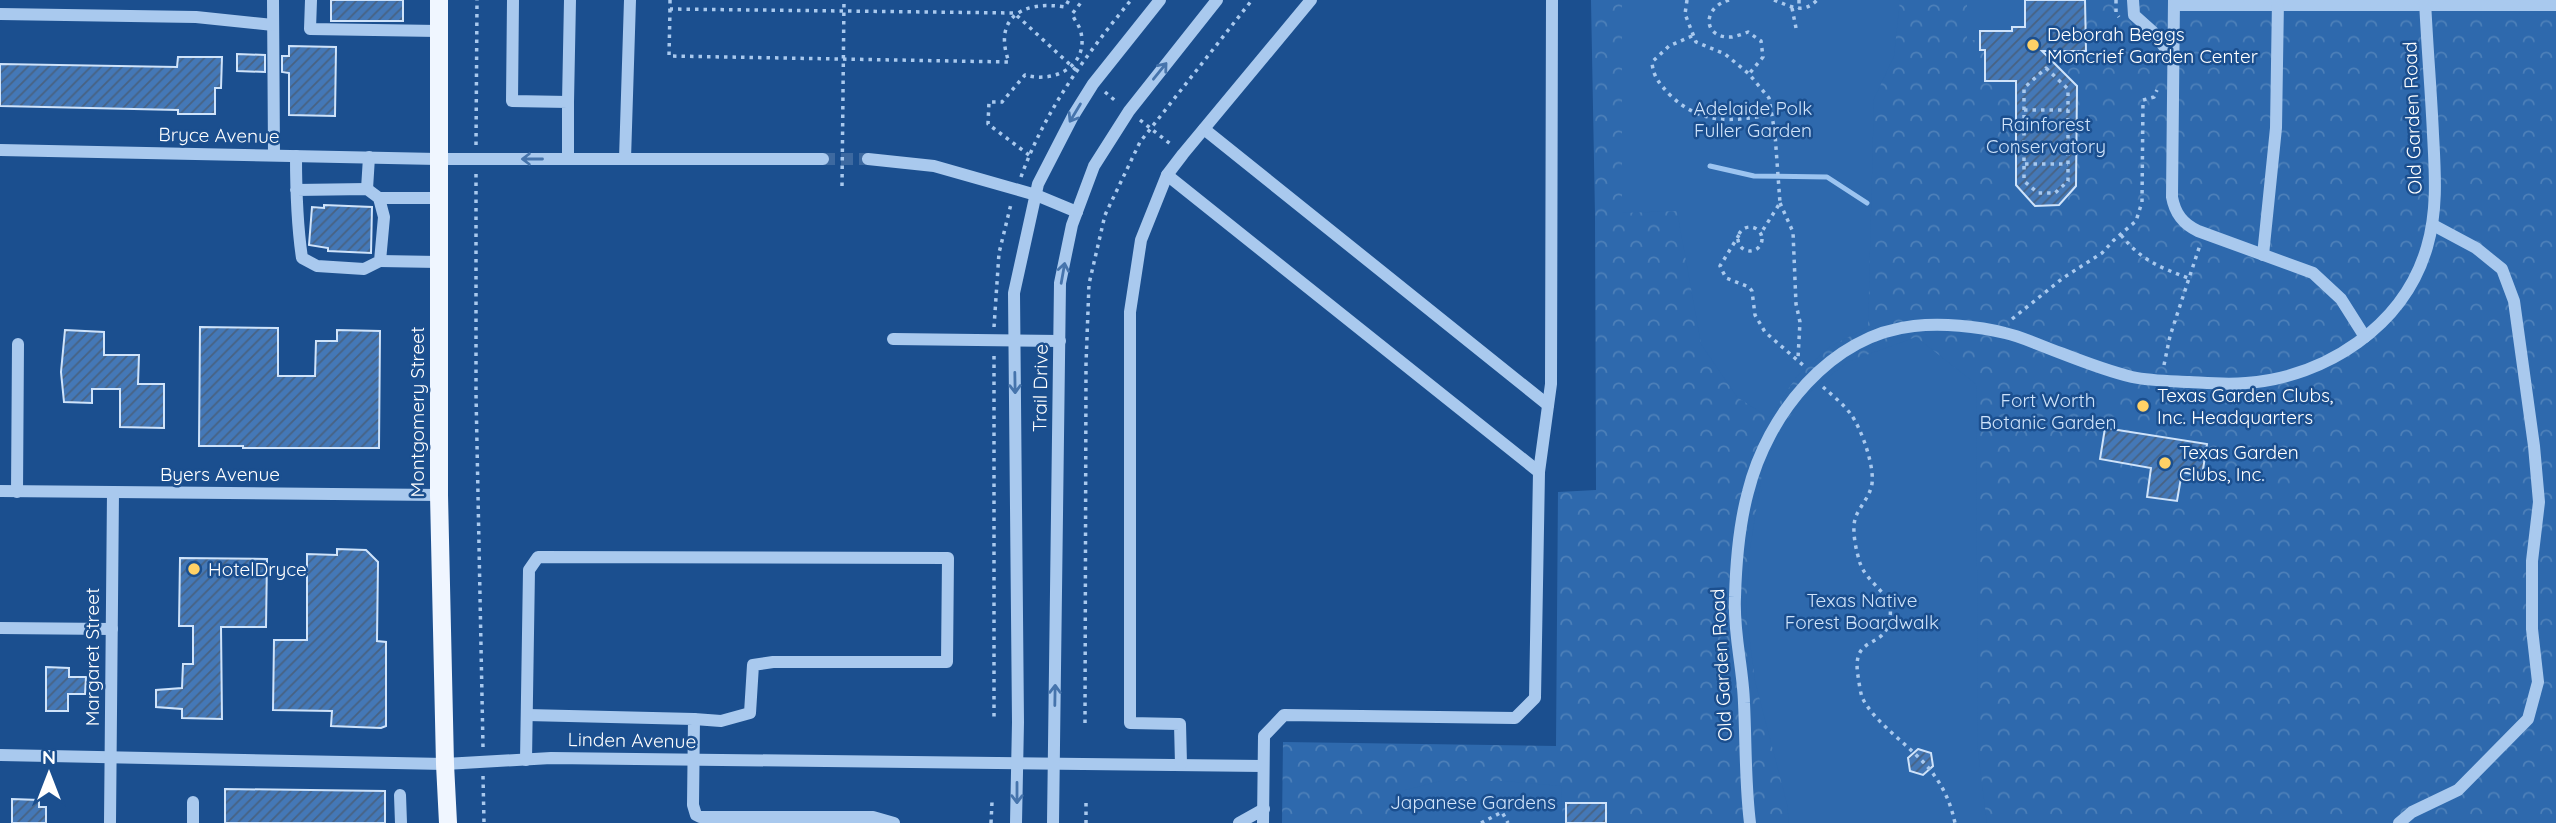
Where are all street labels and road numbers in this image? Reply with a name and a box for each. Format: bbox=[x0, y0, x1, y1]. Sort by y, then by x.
street label: Old Garden Road bbox=[2397, 41, 2427, 195]
street label: Bryce Avenue bbox=[158, 122, 280, 148]
street label: Montgomery Street bbox=[405, 327, 429, 497]
street label: Trail Drive bbox=[1027, 344, 1053, 432]
street label: Byers Avenue bbox=[160, 462, 280, 486]
street label: Margaret Street bbox=[80, 588, 104, 726]
street label: Old Garden Road bbox=[1705, 588, 1737, 742]
street label: Linden Avenue bbox=[568, 727, 696, 753]

